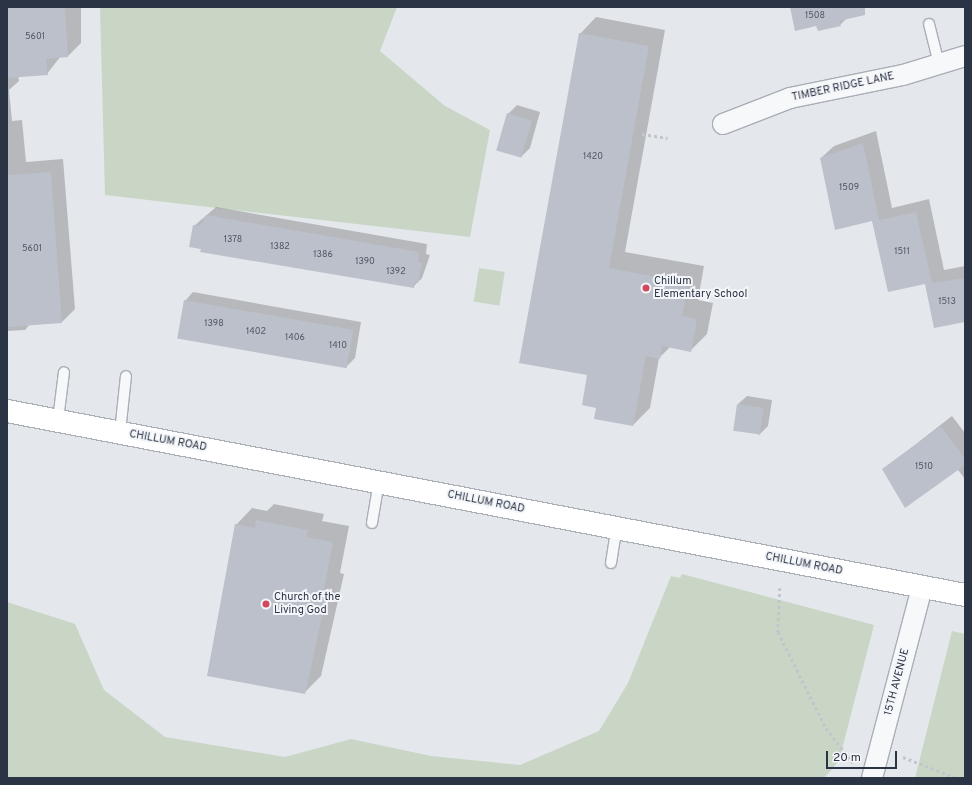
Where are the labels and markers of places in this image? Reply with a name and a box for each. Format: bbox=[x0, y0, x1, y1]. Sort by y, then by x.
place label: Chillum Elementary School bbox=[654, 275, 747, 301]
marker: Chillum Elementary School bbox=[641, 283, 651, 293]
place label: Church of the Living God bbox=[274, 591, 340, 617]
marker: Church of the Living God bbox=[261, 599, 271, 609]

